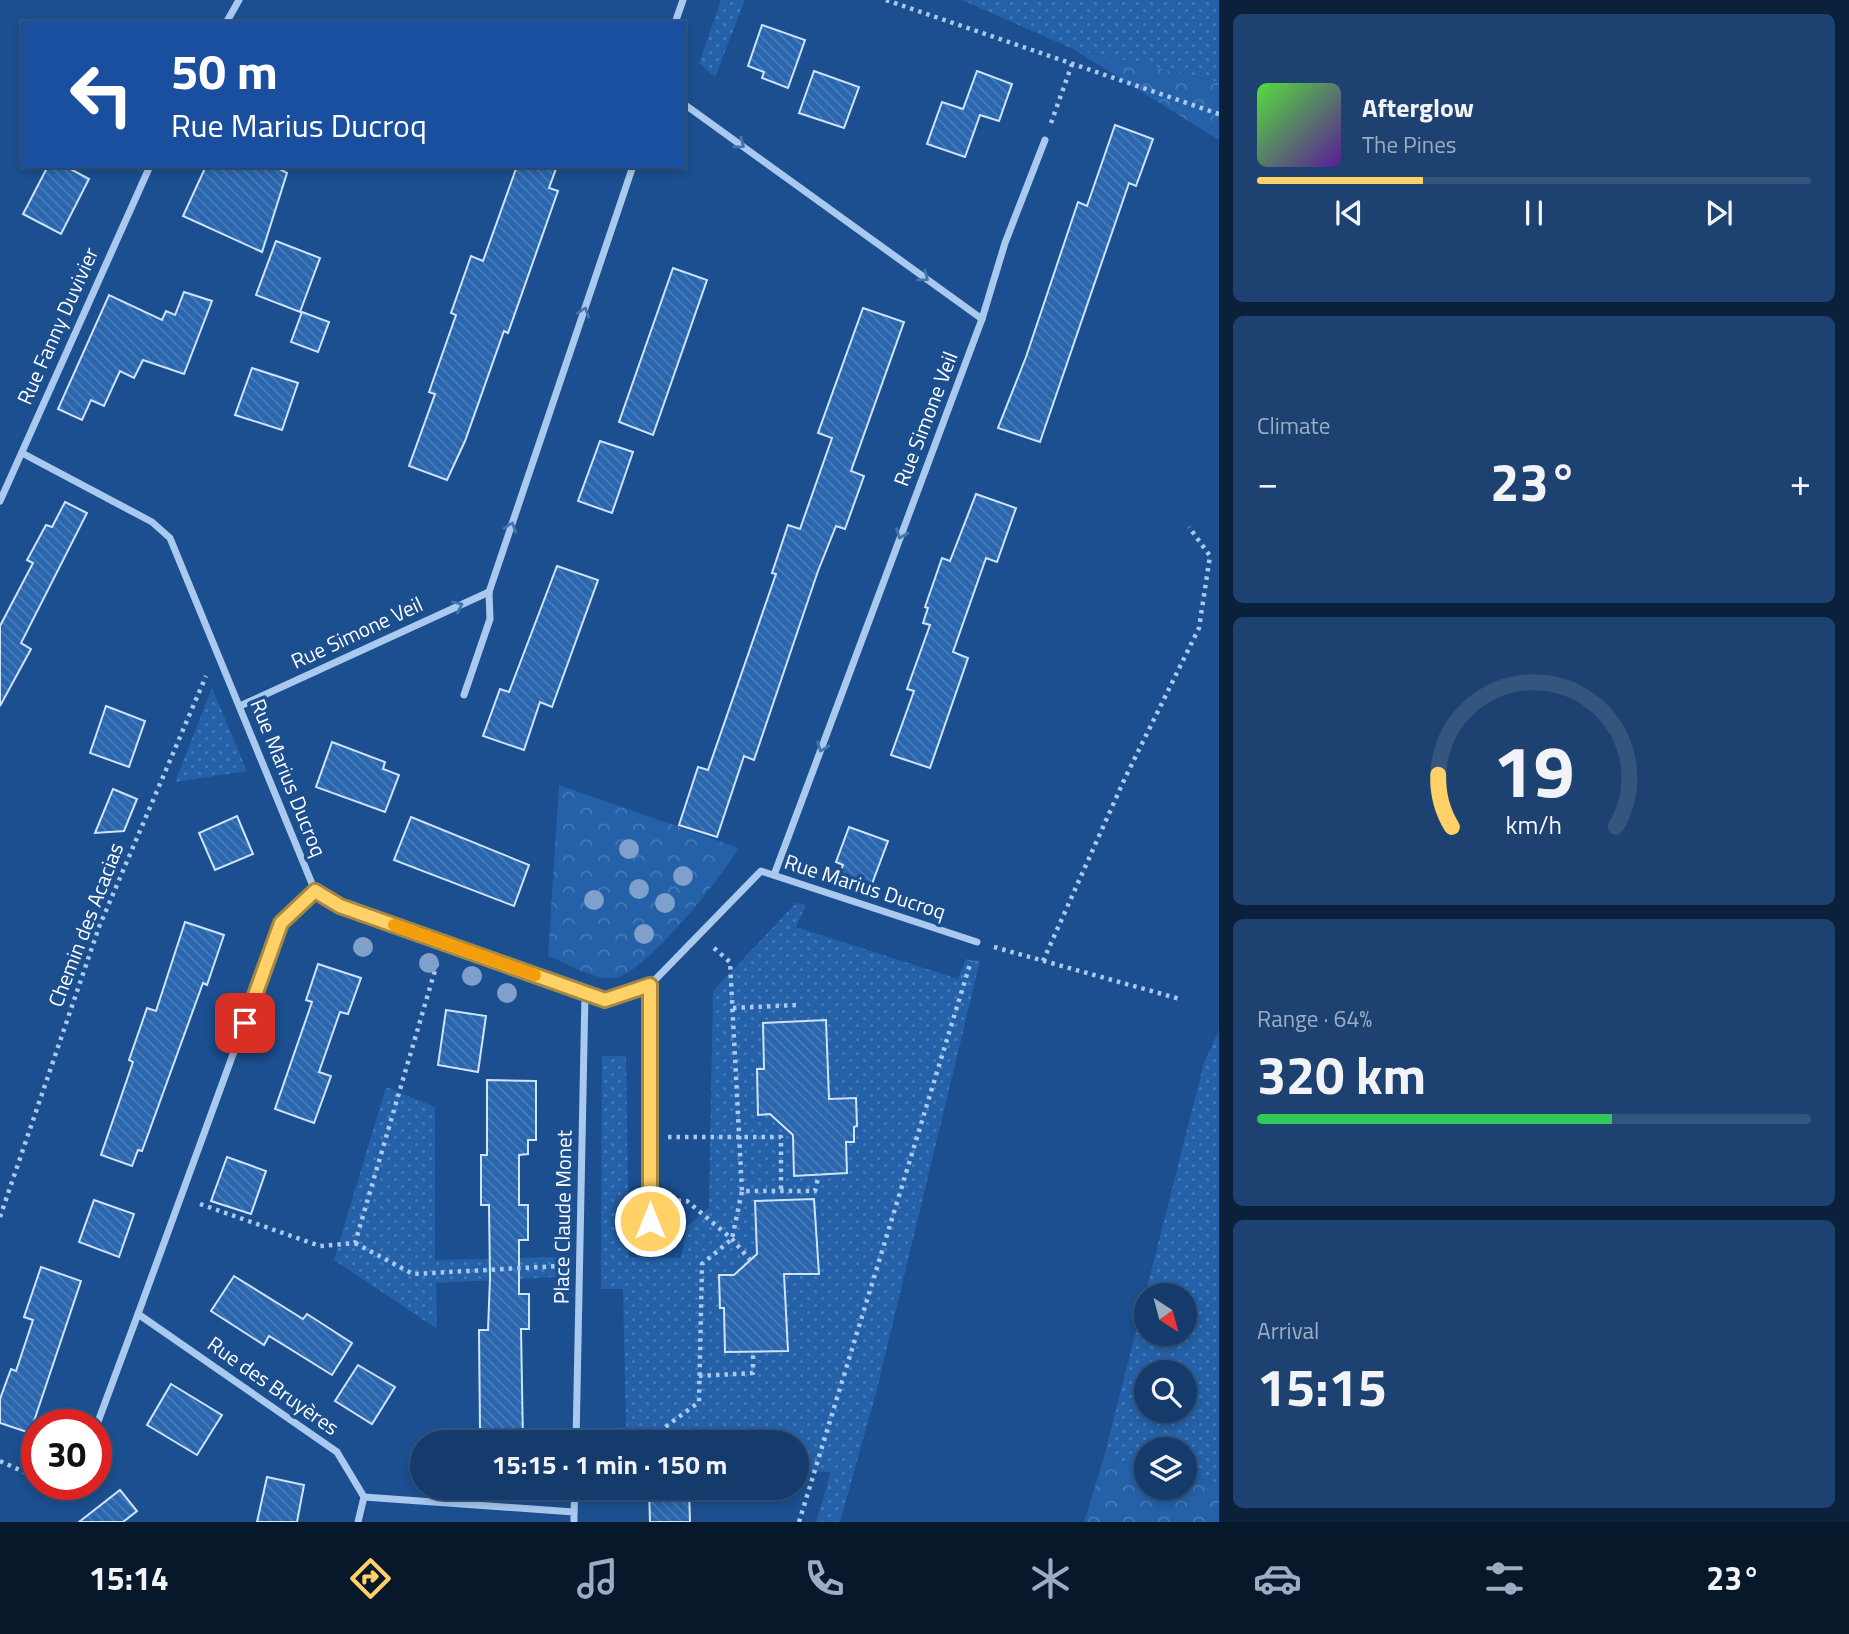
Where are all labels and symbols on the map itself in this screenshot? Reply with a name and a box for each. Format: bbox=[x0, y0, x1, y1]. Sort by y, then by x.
one-way arrow bbox=[732, 135, 744, 148]
street label: Rue Fanny Duvivier bbox=[8, 242, 106, 409]
one-way arrow bbox=[916, 269, 929, 281]
one-way arrow bbox=[576, 306, 590, 318]
street label: Rue Simone Veil bbox=[885, 347, 965, 491]
one-way arrow bbox=[503, 522, 517, 534]
one-way arrow bbox=[896, 527, 910, 539]
street label: Rue Simone Veil bbox=[285, 588, 428, 677]
one-way arrow bbox=[451, 600, 463, 614]
street label: Rue Marius Ducroq bbox=[243, 694, 335, 861]
one-way arrow bbox=[816, 740, 830, 752]
street label: Chemin des Acacias bbox=[39, 838, 131, 1011]
street label: Rue Marius Ducroq bbox=[781, 845, 950, 927]
pin bbox=[215, 993, 275, 1053]
street label: Place Claude Monet bbox=[544, 1129, 580, 1304]
position arrow bbox=[613, 1184, 687, 1258]
north arrow bbox=[1134, 1283, 1197, 1346]
street label: Rue des Bruyères bbox=[201, 1328, 346, 1443]
speed limit sign: 30 bbox=[21, 1409, 112, 1500]

